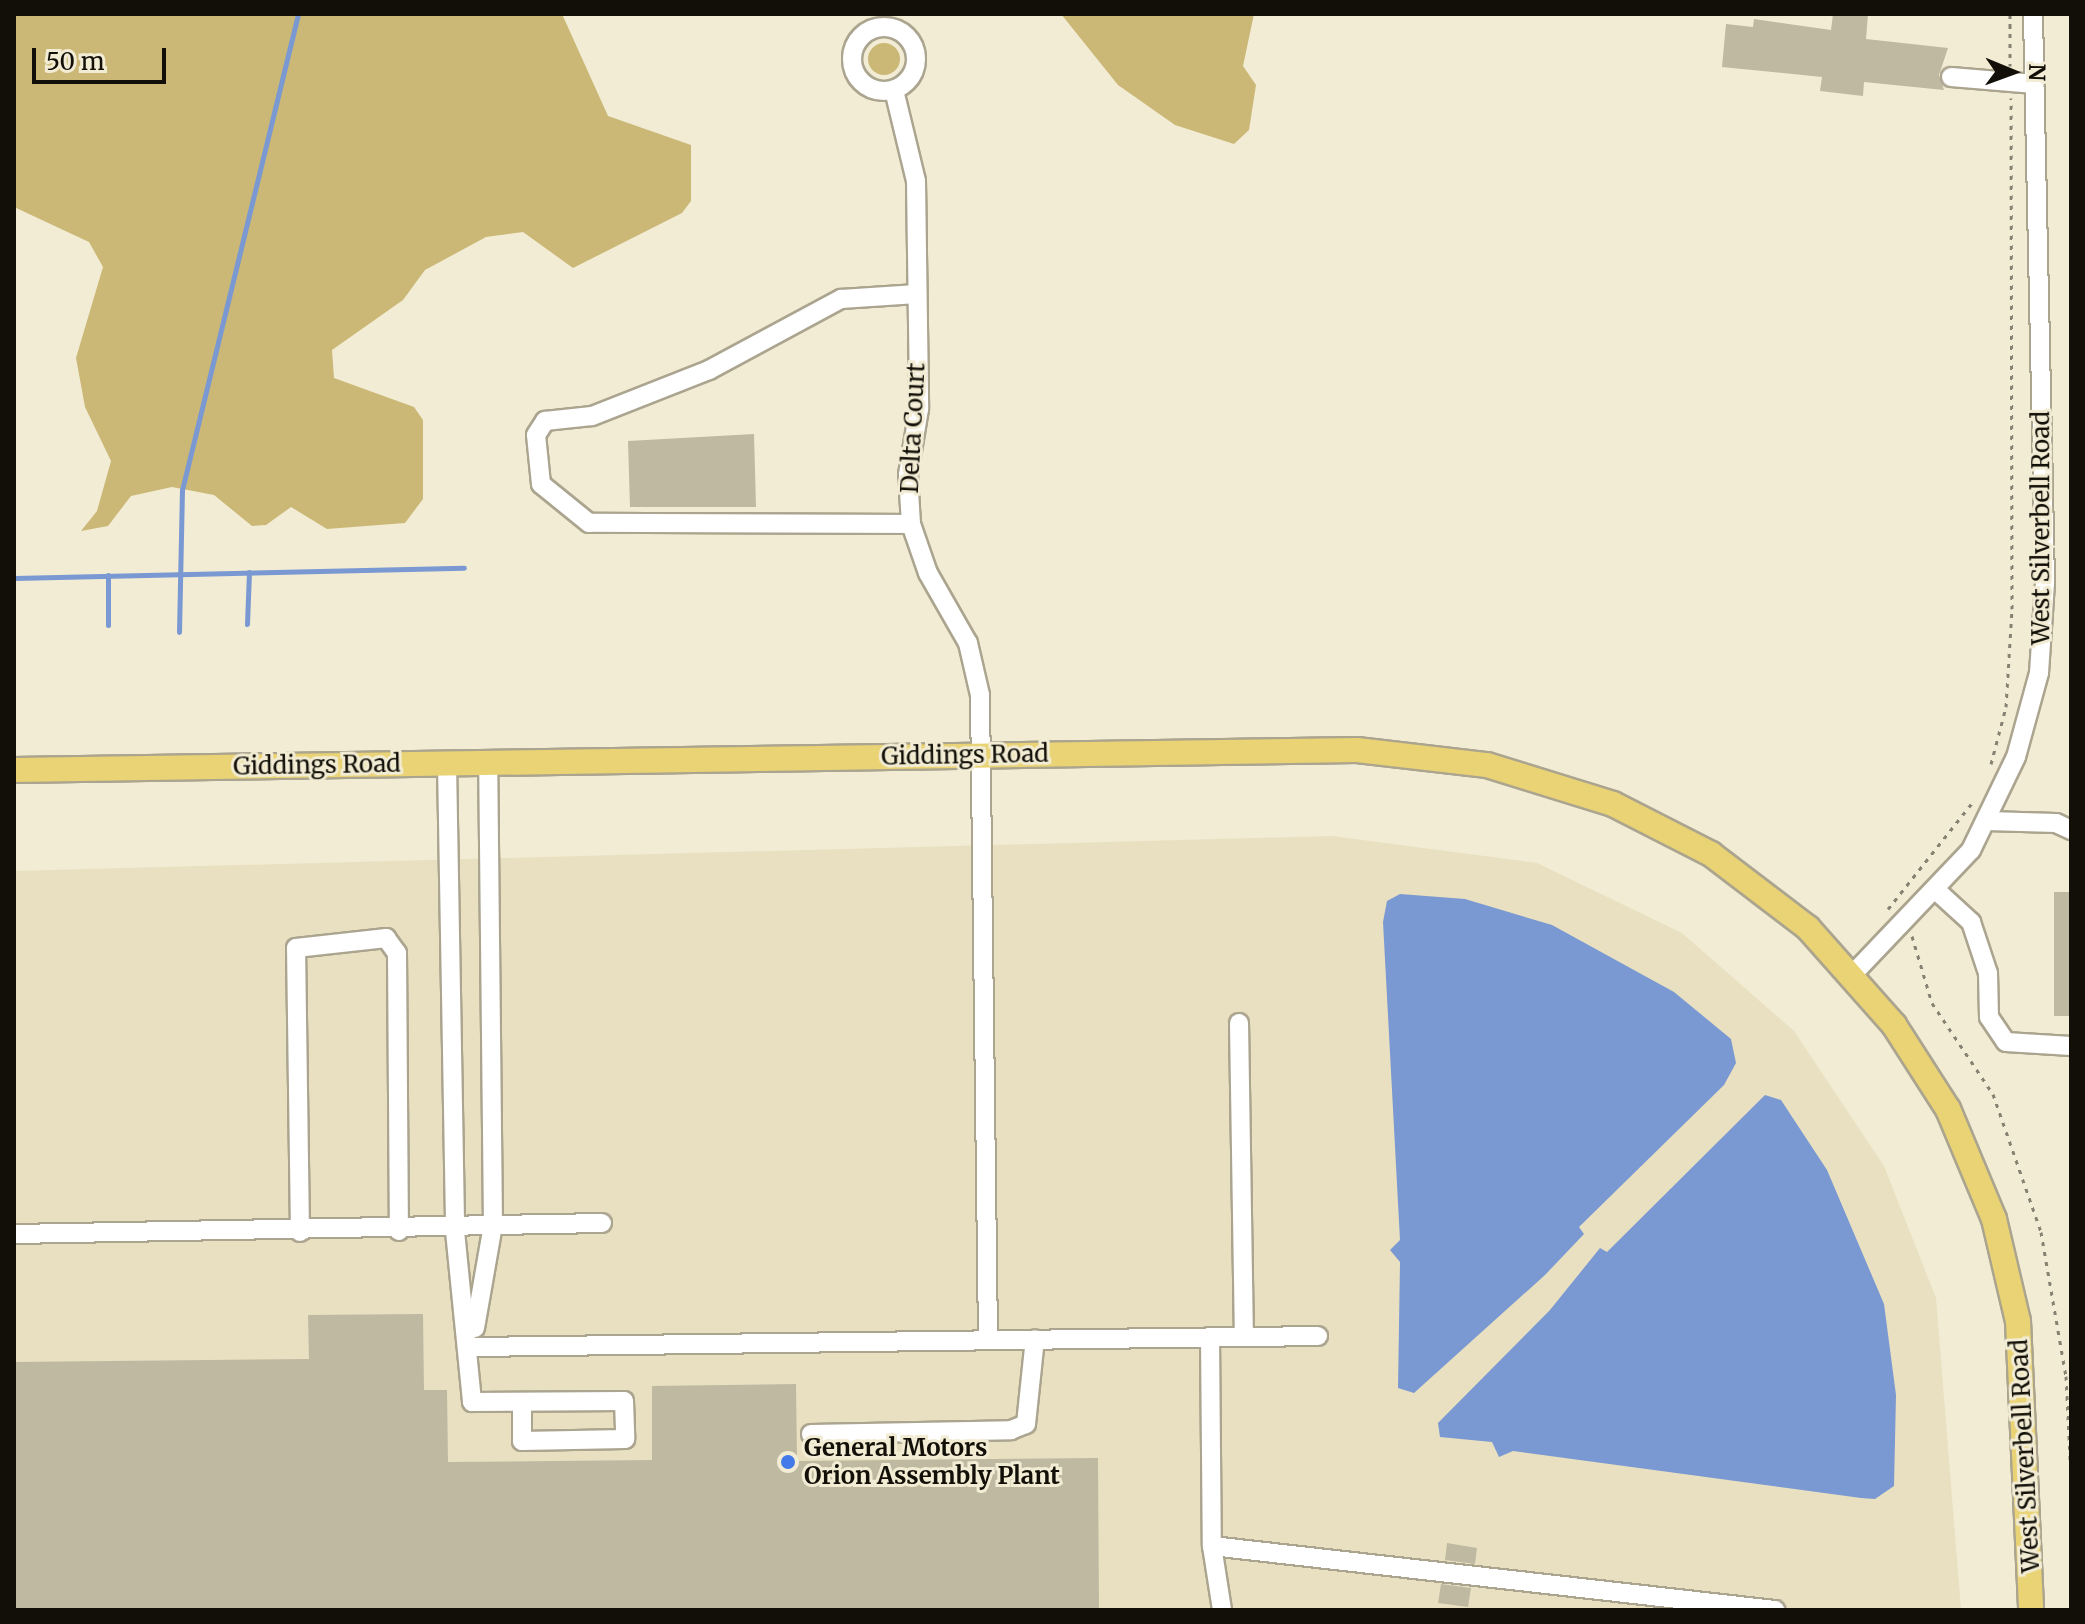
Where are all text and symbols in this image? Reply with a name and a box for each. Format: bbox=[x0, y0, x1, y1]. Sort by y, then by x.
scale bar bbox=[36, 32, 170, 82]
north arrow bbox=[1973, 32, 2053, 112]
text: 50 m bbox=[46, 46, 105, 77]
text: N bbox=[2023, 63, 2051, 81]
street label: Delta Court bbox=[895, 362, 931, 494]
street label: West Silverbell Road bbox=[2027, 411, 2055, 645]
street label: Giddings Road bbox=[881, 739, 1049, 771]
street label: Giddings Road bbox=[233, 749, 401, 781]
street label: West Silverbell Road bbox=[2004, 1338, 2046, 1574]
place label: General Motors Orion Assembly Plant bbox=[804, 1434, 1060, 1490]
marker: General Motors Orion Assembly Plant bbox=[779, 1453, 797, 1471]

